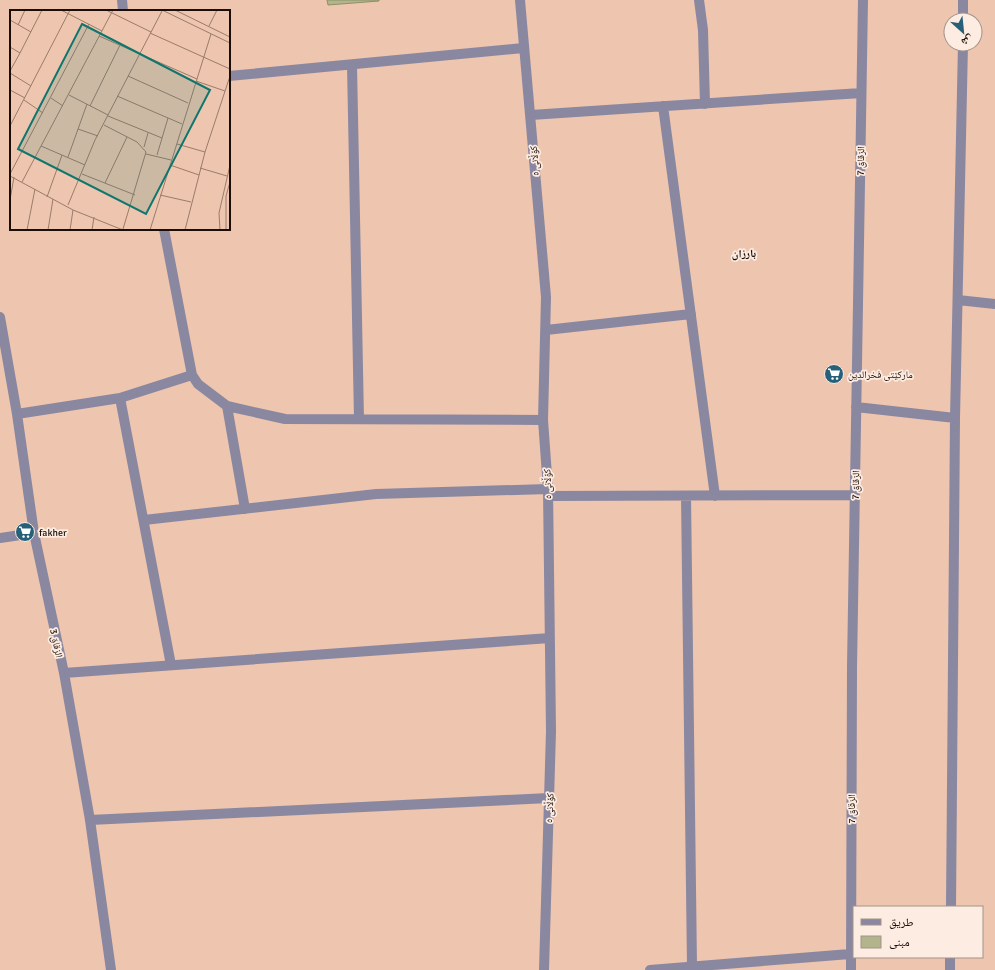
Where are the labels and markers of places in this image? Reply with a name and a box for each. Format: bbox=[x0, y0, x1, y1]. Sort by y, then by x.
supermarket icon: مارکێتی فخرالدین bbox=[823, 363, 845, 385]
place label: مارکێتی فخرالدین bbox=[848, 369, 913, 381]
supermarket icon: fakher bbox=[14, 521, 36, 543]
place label: fakher bbox=[39, 527, 67, 539]

